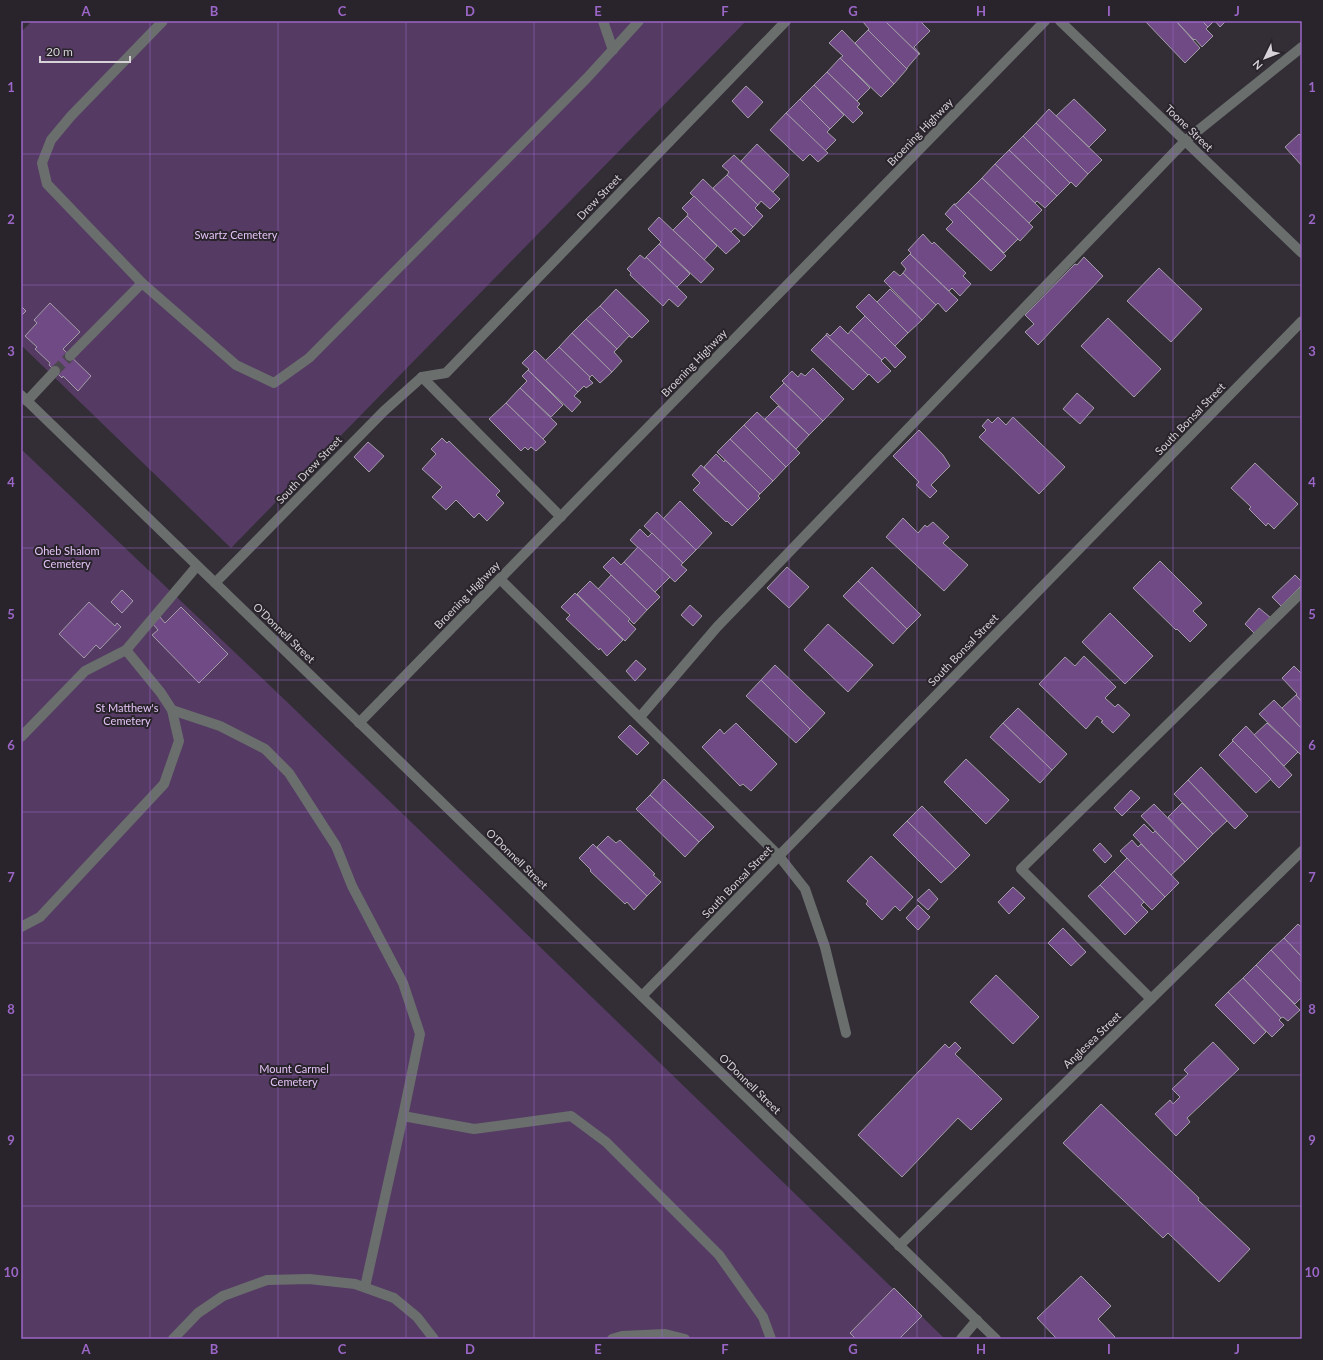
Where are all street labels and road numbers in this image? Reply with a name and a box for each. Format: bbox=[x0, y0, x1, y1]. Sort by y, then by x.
street label: Broening Highway bbox=[884, 95, 955, 168]
street label: Toone Street bbox=[1163, 102, 1216, 154]
street label: Drew Street bbox=[574, 171, 623, 222]
street label: Broening Highway bbox=[658, 326, 729, 399]
street label: South Bonsal Street bbox=[1152, 380, 1227, 457]
street label: South Drew Street bbox=[273, 433, 344, 506]
street label: Broening Highway bbox=[431, 558, 502, 631]
street label: O'Donnell Street bbox=[251, 600, 318, 665]
street label: South Bonsal Street bbox=[925, 611, 1000, 688]
street label: O'Donnell Street bbox=[484, 826, 551, 891]
street label: South Bonsal Street bbox=[699, 843, 774, 920]
street label: Anglesea Street bbox=[1060, 1009, 1123, 1071]
street label: O'Donnell Street bbox=[717, 1051, 784, 1116]

